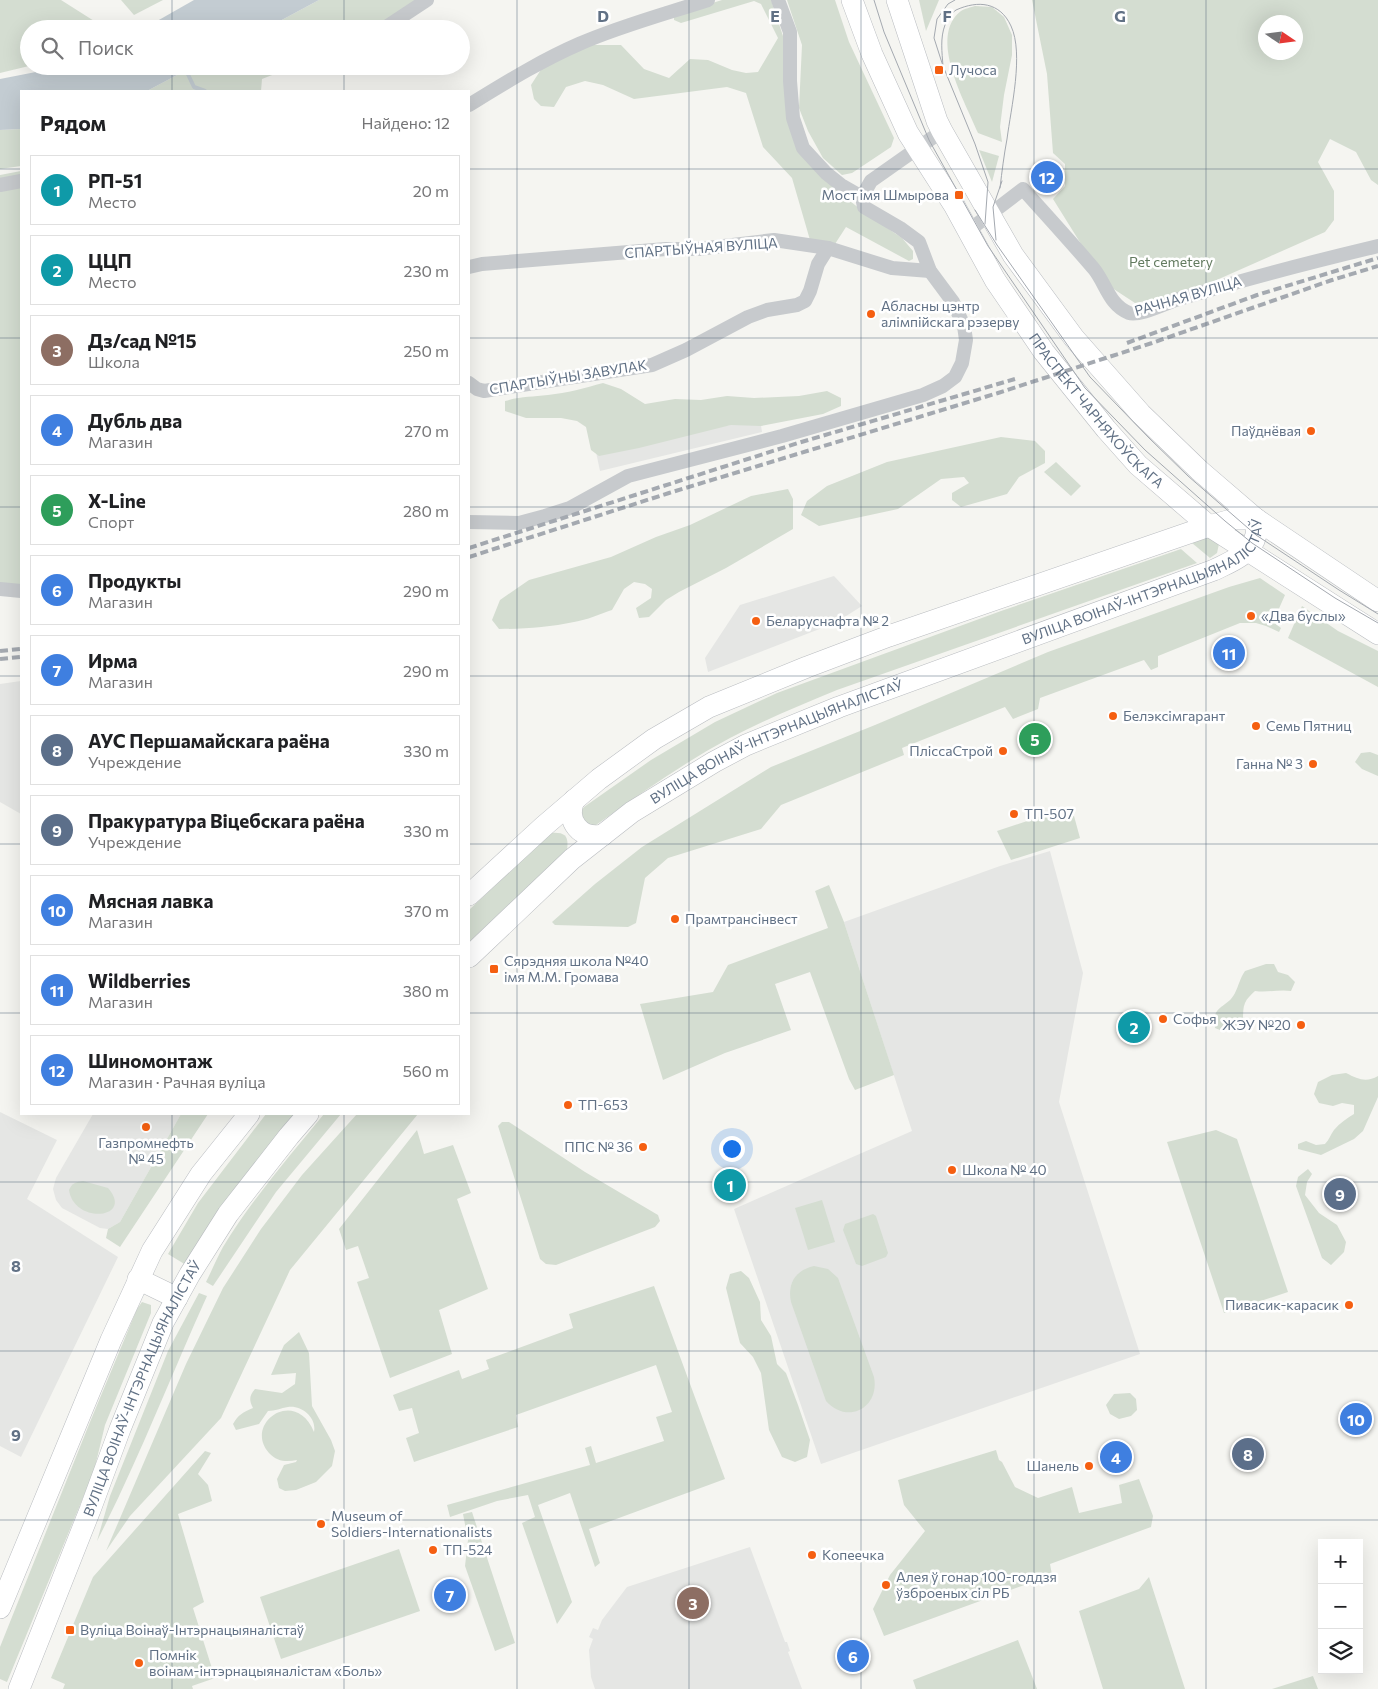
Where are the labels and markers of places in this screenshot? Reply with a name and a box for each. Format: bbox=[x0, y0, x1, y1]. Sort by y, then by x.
place label: Лучоса bbox=[949, 61, 997, 78]
marker: Лучоса bbox=[933, 64, 945, 76]
pin: 12 bbox=[1031, 158, 1063, 196]
place label: Мост імя Шмырова bbox=[821, 186, 949, 203]
marker: Мост імя Шмырова bbox=[953, 189, 965, 201]
place label: Абласны цэнтр алімпійскага рэзерву bbox=[881, 297, 1019, 330]
marker: Абласны цэнтр алімпійскага рэзерву bbox=[865, 308, 877, 320]
place label: Паўднёвая bbox=[1231, 422, 1301, 439]
marker: Паўднёвая bbox=[1305, 425, 1317, 437]
place label: «Два буслы» bbox=[1261, 607, 1346, 624]
marker: «Два буслы» bbox=[1245, 610, 1257, 622]
place label: Беларуснафта № 2 bbox=[766, 612, 889, 629]
marker: Беларуснафта № 2 bbox=[750, 615, 762, 627]
pin: 11 bbox=[1213, 634, 1245, 672]
place label: Белэксімгарант bbox=[1123, 707, 1226, 724]
marker: Белэксімгарант bbox=[1107, 710, 1119, 722]
place label: Семь Пятниц bbox=[1266, 717, 1351, 734]
pin: 5 bbox=[1019, 720, 1051, 758]
marker: Семь Пятниц bbox=[1250, 720, 1262, 732]
place label: ПліссаСтрой bbox=[909, 742, 993, 759]
marker: ПліссаСтрой bbox=[997, 745, 1009, 757]
place label: Ганна № 3 bbox=[1236, 755, 1303, 772]
marker: Ганна № 3 bbox=[1307, 758, 1319, 770]
place label: ТП-507 bbox=[1024, 805, 1074, 822]
marker: ТП-507 bbox=[1008, 808, 1020, 820]
place label: Прамтрансінвест bbox=[685, 910, 798, 927]
marker: Прамтрансінвест bbox=[669, 913, 681, 925]
place label: Сярэдняя школа №40 імя М.М. Громава bbox=[504, 952, 649, 985]
marker: Сярэдняя школа №40 імя М.М. Громава bbox=[488, 963, 500, 975]
pin: 2 bbox=[1118, 1008, 1150, 1046]
place label: Софья bbox=[1173, 1010, 1217, 1027]
marker: Софья bbox=[1157, 1013, 1169, 1025]
place label: ЖЭУ №20 bbox=[1222, 1016, 1291, 1033]
marker: ЖЭУ №20 bbox=[1295, 1019, 1307, 1031]
place label: ТП-653 bbox=[578, 1096, 628, 1113]
marker: ТП-653 bbox=[562, 1099, 574, 1111]
marker: Газпромнефть № 45 bbox=[140, 1121, 152, 1133]
place label: Газпромнефть № 45 bbox=[98, 1134, 194, 1167]
place label: ППС № 36 bbox=[564, 1138, 633, 1155]
marker: ППС № 36 bbox=[637, 1141, 649, 1153]
place label: Школа № 40 bbox=[962, 1161, 1047, 1178]
marker: Школа № 40 bbox=[946, 1164, 958, 1176]
pin: 1 bbox=[714, 1166, 746, 1204]
pin: 9 bbox=[1324, 1175, 1356, 1213]
place label: Пивасик-карасик bbox=[1225, 1296, 1339, 1313]
marker: Пивасик-карасик bbox=[1343, 1299, 1355, 1311]
pin: 10 bbox=[1340, 1400, 1372, 1438]
pin: 8 bbox=[1232, 1435, 1264, 1473]
pin: 4 bbox=[1100, 1438, 1132, 1476]
place label: Шанель bbox=[1026, 1457, 1079, 1474]
marker: Шанель bbox=[1083, 1460, 1095, 1472]
place label: Museum of Soldiers-Internationalists bbox=[331, 1507, 492, 1540]
marker: Museum of Soldiers-Internationalists bbox=[315, 1518, 327, 1530]
place label: ТП-524 bbox=[443, 1541, 493, 1558]
marker: ТП-524 bbox=[427, 1544, 439, 1556]
place label: Копеечка bbox=[822, 1546, 884, 1563]
marker: Копеечка bbox=[806, 1549, 818, 1561]
place label: Алея ў гонар 100-годдзя ўзброеных сіл РБ bbox=[896, 1568, 1057, 1601]
pin: 7 bbox=[434, 1576, 466, 1614]
marker: Алея ў гонар 100-годдзя ўзброеных сіл РБ bbox=[880, 1579, 892, 1591]
pin: 3 bbox=[677, 1584, 709, 1622]
place label: Вуліца Воінаў-Інтэрнацыяналістаў bbox=[80, 1621, 304, 1638]
marker: Вуліца Воінаў-Інтэрнацыяналістаў bbox=[64, 1624, 76, 1636]
pin: 6 bbox=[837, 1637, 869, 1675]
place label: Помнік воінам-інтэрнацыяналістам «Боль» bbox=[149, 1646, 382, 1679]
marker: Помнік воінам-інтэрнацыяналістам «Боль» bbox=[133, 1657, 145, 1669]

